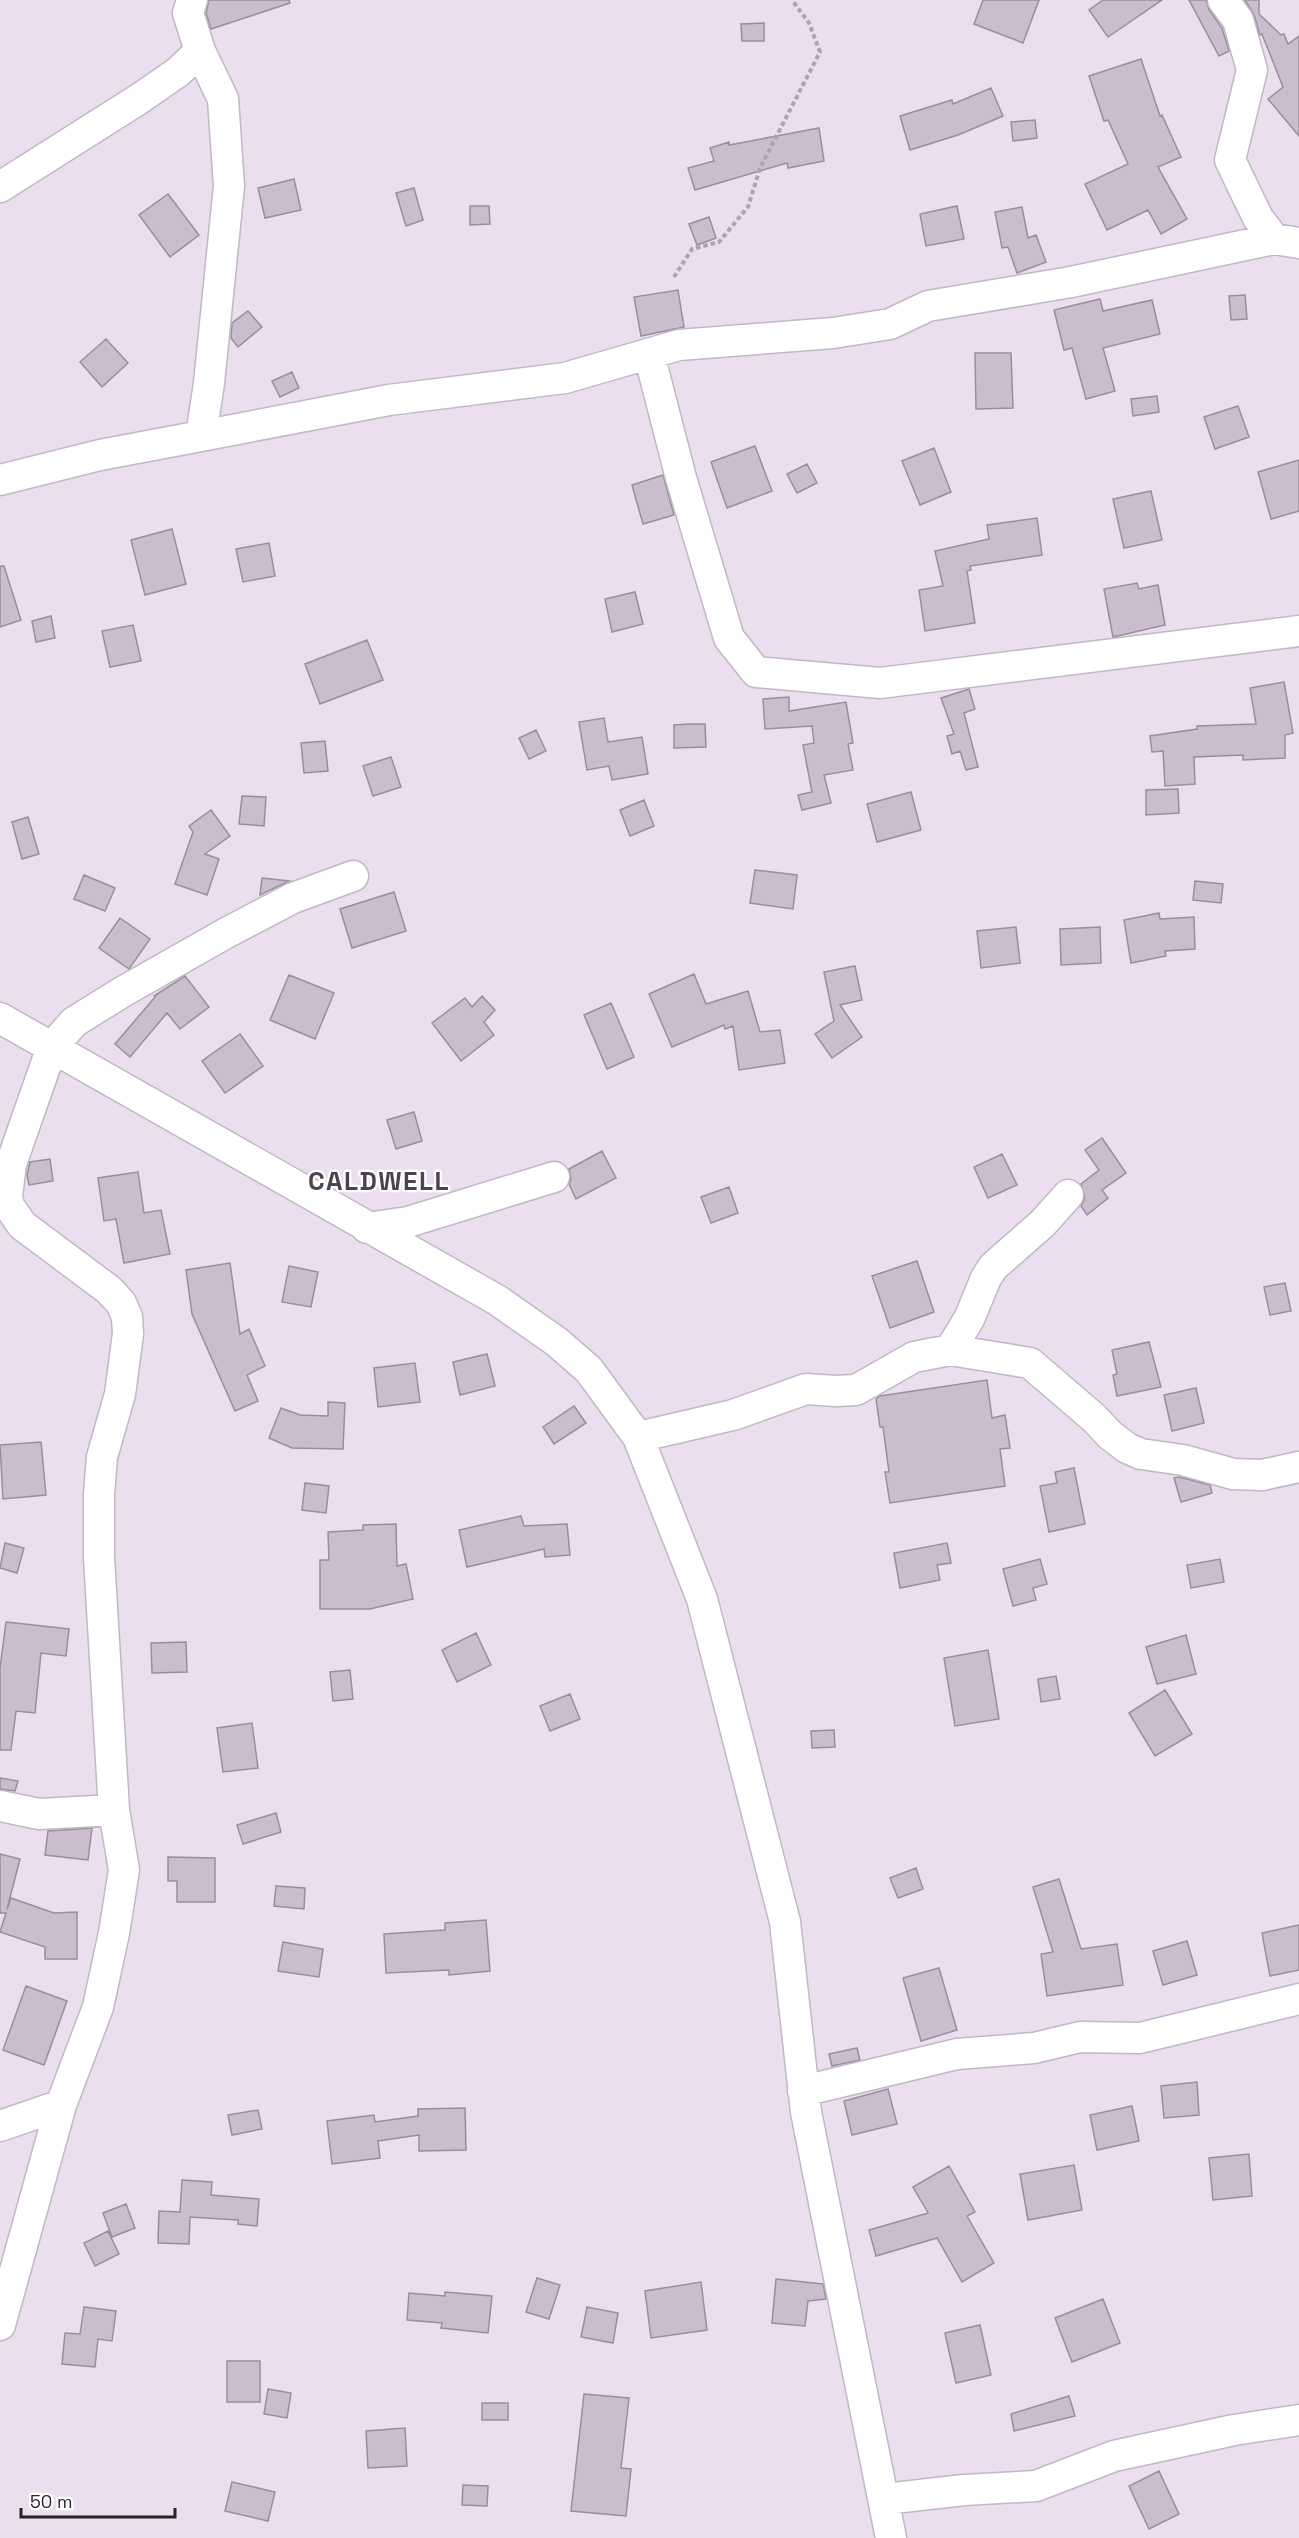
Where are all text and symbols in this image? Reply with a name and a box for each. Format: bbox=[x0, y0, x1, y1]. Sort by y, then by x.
district label: CALDWELL bbox=[308, 1164, 450, 1198]
scale bar bbox=[21, 2481, 176, 2519]
text: 50 m bbox=[30, 2490, 72, 2513]

